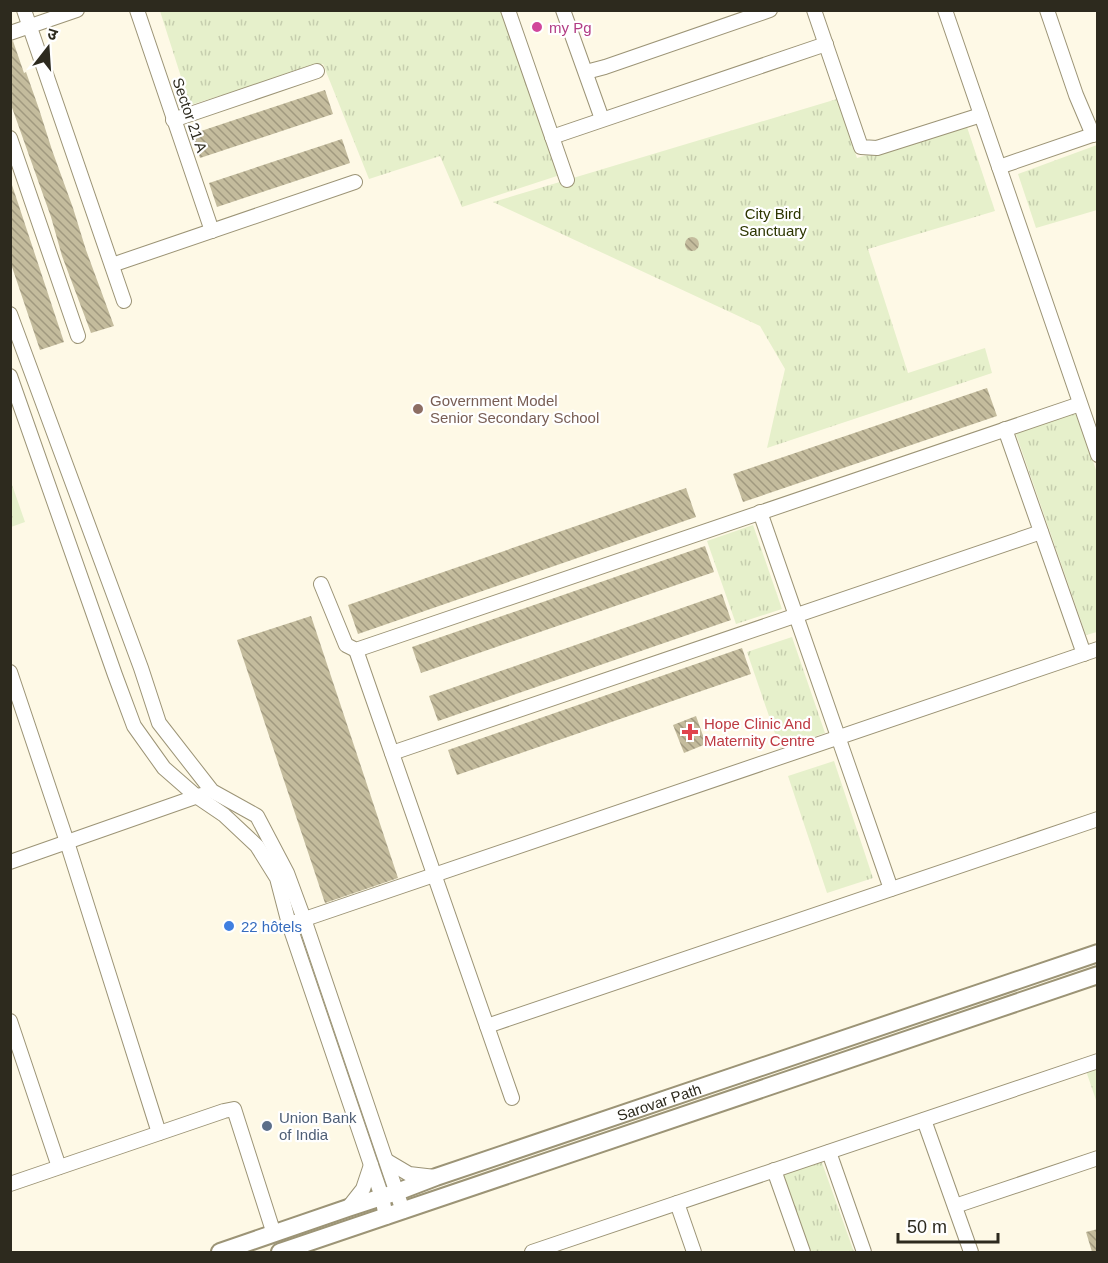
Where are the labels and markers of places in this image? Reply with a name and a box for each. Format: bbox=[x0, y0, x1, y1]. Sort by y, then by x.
place label: my Pg bbox=[549, 19, 592, 36]
marker: my Pg bbox=[530, 20, 544, 34]
place label: Government Model Senior Secondary School bbox=[430, 392, 599, 426]
marker: Government Model Senior Secondary School bbox=[411, 402, 425, 416]
place label: Hope Clinic And Maternity Centre bbox=[704, 715, 815, 749]
marker: Hope Clinic And Maternity Centre bbox=[681, 723, 699, 741]
place label: 22 hôtels bbox=[241, 918, 302, 935]
marker: 22 hôtels bbox=[222, 919, 236, 933]
place label: Union Bank of India bbox=[279, 1109, 357, 1143]
marker: Union Bank of India bbox=[260, 1119, 274, 1133]

